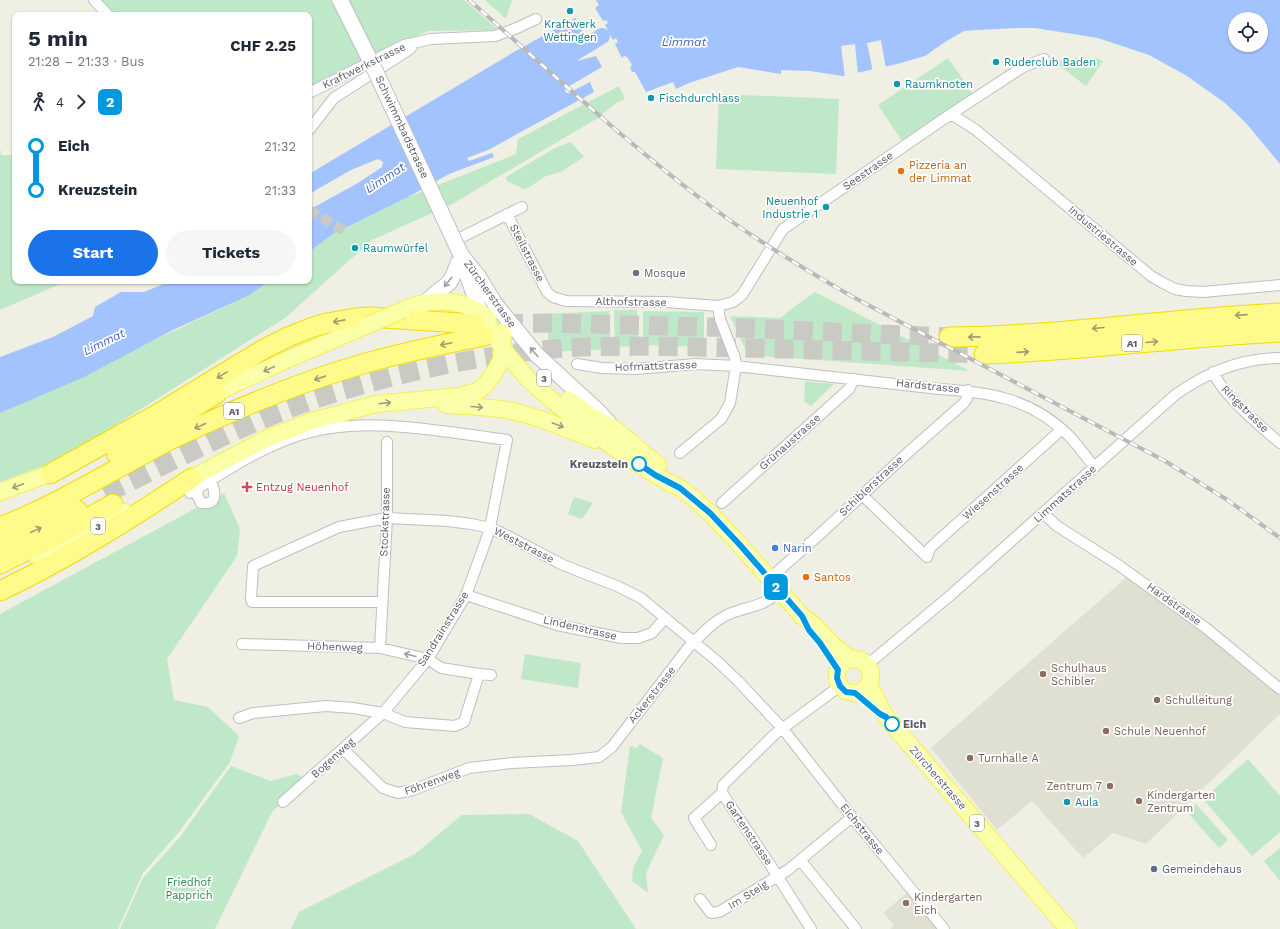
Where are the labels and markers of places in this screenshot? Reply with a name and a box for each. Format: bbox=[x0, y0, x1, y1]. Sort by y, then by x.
marker: Kraftwerk Wettingen bbox=[565, 6, 575, 16]
place label: Kraftwerk Wettingen bbox=[543, 18, 597, 44]
place label: Ruderclub Baden bbox=[1004, 56, 1096, 69]
marker: Ruderclub Baden bbox=[991, 57, 1001, 67]
place label: Raumknoten bbox=[905, 78, 973, 91]
marker: Raumknoten bbox=[892, 79, 902, 89]
place label: Fischdurchlass bbox=[659, 92, 740, 105]
marker: Fischdurchlass bbox=[646, 93, 656, 103]
place label: Pizzeria an der Limmat bbox=[909, 159, 972, 185]
marker: Pizzeria an der Limmat bbox=[896, 166, 906, 176]
place label: Neuenhof Industrie 1 bbox=[762, 195, 819, 221]
marker: Neuenhof Industrie 1 bbox=[821, 202, 831, 212]
place label: Raumwürfel bbox=[363, 242, 429, 255]
marker: Raumwürfel bbox=[350, 243, 360, 253]
place label: Mosque bbox=[644, 267, 686, 280]
marker: Mosque bbox=[631, 268, 641, 278]
marker: Kreuzstein bbox=[631, 456, 647, 472]
place label: Kreuzstein bbox=[570, 458, 628, 471]
marker: Entzug Neuenhof bbox=[241, 481, 253, 493]
place label: Entzug Neuenhof bbox=[256, 481, 349, 494]
place label: Narin bbox=[783, 542, 811, 555]
marker: Narin bbox=[770, 543, 780, 553]
place label: Santos bbox=[814, 571, 851, 584]
marker: Santos bbox=[801, 572, 811, 582]
place label: Schulhaus Schibler bbox=[1051, 662, 1107, 688]
marker: Schulhaus Schibler bbox=[1038, 669, 1048, 679]
place label: Schulleitung bbox=[1165, 694, 1232, 707]
marker: Schulleitung bbox=[1152, 695, 1162, 705]
marker: Eich bbox=[884, 716, 900, 732]
place label: Eich bbox=[903, 718, 926, 731]
place label: Schule Neuenhof bbox=[1114, 725, 1207, 738]
marker: Schule Neuenhof bbox=[1101, 726, 1111, 736]
place label: Turnhalle A bbox=[978, 752, 1039, 765]
marker: Turnhalle A bbox=[965, 753, 975, 763]
place label: Zentrum 7 bbox=[1046, 780, 1102, 793]
marker: Zentrum 7 bbox=[1105, 781, 1115, 791]
place label: Kindergarten Zentrum bbox=[1147, 789, 1215, 815]
place label: Aula bbox=[1075, 796, 1099, 809]
marker: Kindergarten Zentrum bbox=[1134, 796, 1144, 806]
marker: Aula bbox=[1062, 797, 1072, 807]
place label: Gemeindehaus bbox=[1162, 863, 1242, 876]
marker: Gemeindehaus bbox=[1149, 864, 1159, 874]
place label: Kindergarten Eich bbox=[914, 891, 982, 917]
marker: Kindergarten Eich bbox=[901, 898, 911, 908]

